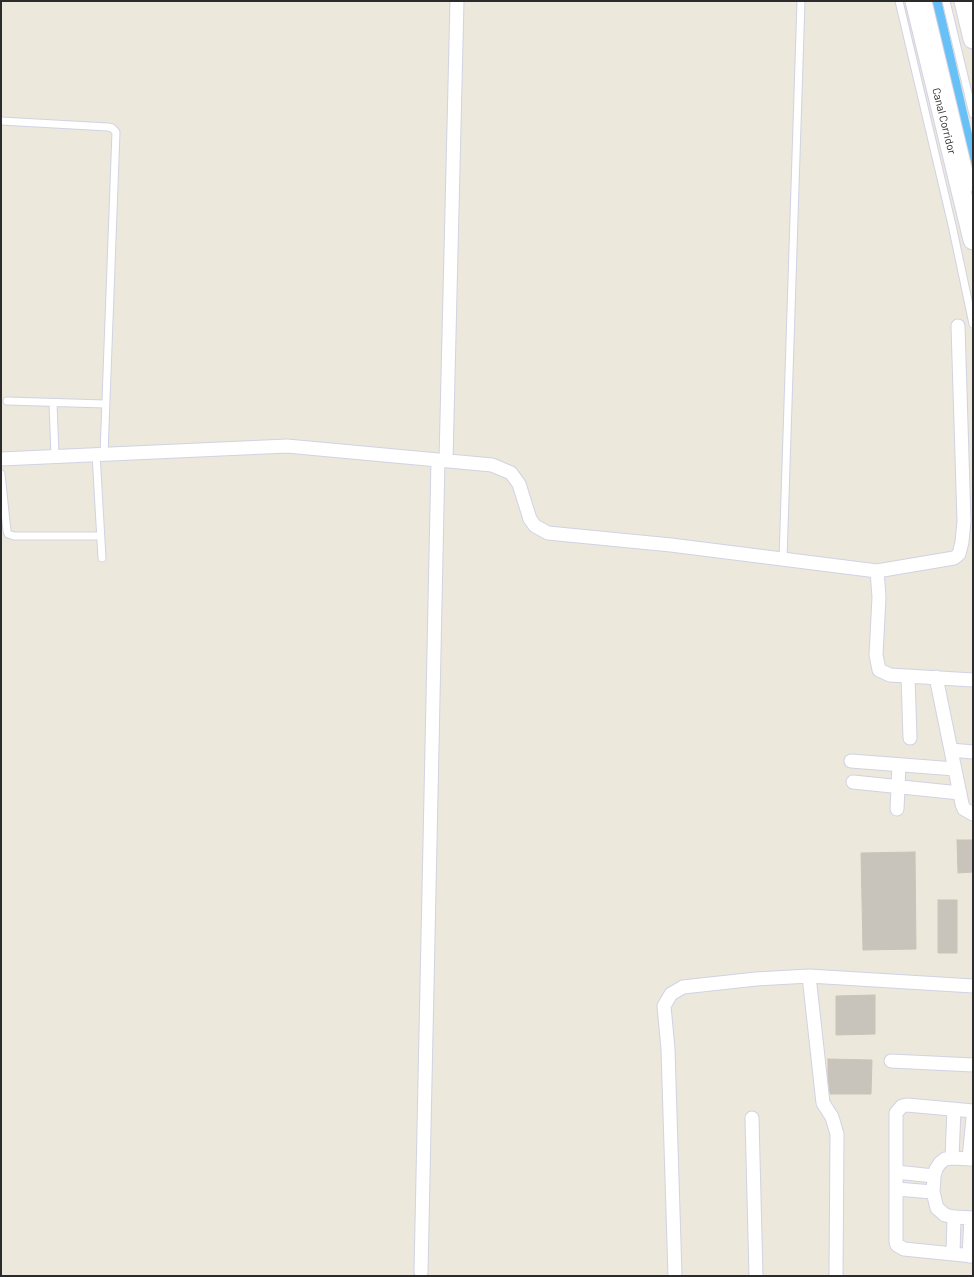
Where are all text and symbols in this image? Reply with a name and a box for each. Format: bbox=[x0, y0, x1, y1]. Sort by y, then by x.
street label: Canal Corridor bbox=[929, 86, 959, 156]

